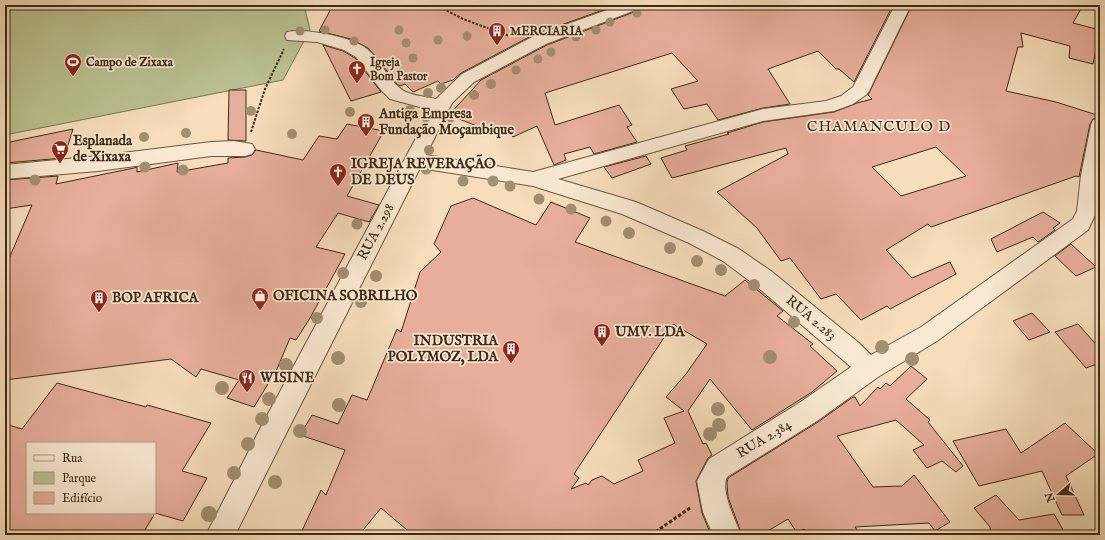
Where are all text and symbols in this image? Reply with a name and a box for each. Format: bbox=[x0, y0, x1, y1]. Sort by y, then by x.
building icon: MERCIARIA bbox=[487, 21, 507, 46]
place label: MERCIARIA bbox=[510, 24, 584, 39]
sports icon: Campo de Zixaxa bbox=[63, 52, 83, 77]
place label: Campo de Zixaxa bbox=[86, 55, 174, 71]
place label: Igreja Bom Pastor bbox=[370, 55, 428, 84]
church icon: Igreja Bom Pastor bbox=[347, 59, 367, 84]
place label: Antiga Empresa Fundação Moçambique bbox=[378, 105, 514, 139]
building icon: Antiga Empresa Fundação Moçambique bbox=[356, 112, 376, 137]
district label: CHAMANCULO D bbox=[807, 117, 951, 136]
place label: Esplanada de Xixaxa bbox=[73, 132, 133, 166]
supermarket icon: Esplanada de Xixaxa bbox=[50, 139, 70, 164]
place label: IGREJA REVERAÇÃO DE DEUS bbox=[351, 154, 496, 189]
church icon: IGREJA REVERAÇÃO DE DEUS bbox=[328, 162, 348, 187]
street label: RUA 2.298 bbox=[354, 201, 398, 263]
shop icon: OFICINA SOBRILHO bbox=[250, 286, 270, 311]
place label: OFICINA SOBRILHO bbox=[273, 287, 418, 305]
building icon: BOP AFRICA bbox=[89, 288, 109, 313]
place label: BOP AFRICA bbox=[112, 289, 200, 307]
street label: RUA 2.283 bbox=[782, 292, 840, 344]
building icon: UMV. LDA bbox=[592, 322, 612, 347]
place label: UMV. LDA bbox=[614, 323, 686, 341]
place label: INDUSTRIA POLYMOZ, LDA bbox=[388, 332, 500, 366]
building icon: INDUSTRIA POLYMOZ, LDA bbox=[501, 339, 521, 364]
restaurant icon: WISINE bbox=[237, 368, 257, 393]
place label: WISINE bbox=[259, 369, 315, 387]
street label: RUA 2.384 bbox=[733, 416, 795, 462]
legend bbox=[26, 442, 156, 514]
text: Rua bbox=[62, 451, 83, 466]
text: Parque bbox=[62, 471, 97, 487]
north arrow bbox=[1039, 474, 1079, 514]
text: N bbox=[1042, 490, 1059, 505]
text: Edifício bbox=[62, 491, 103, 506]

